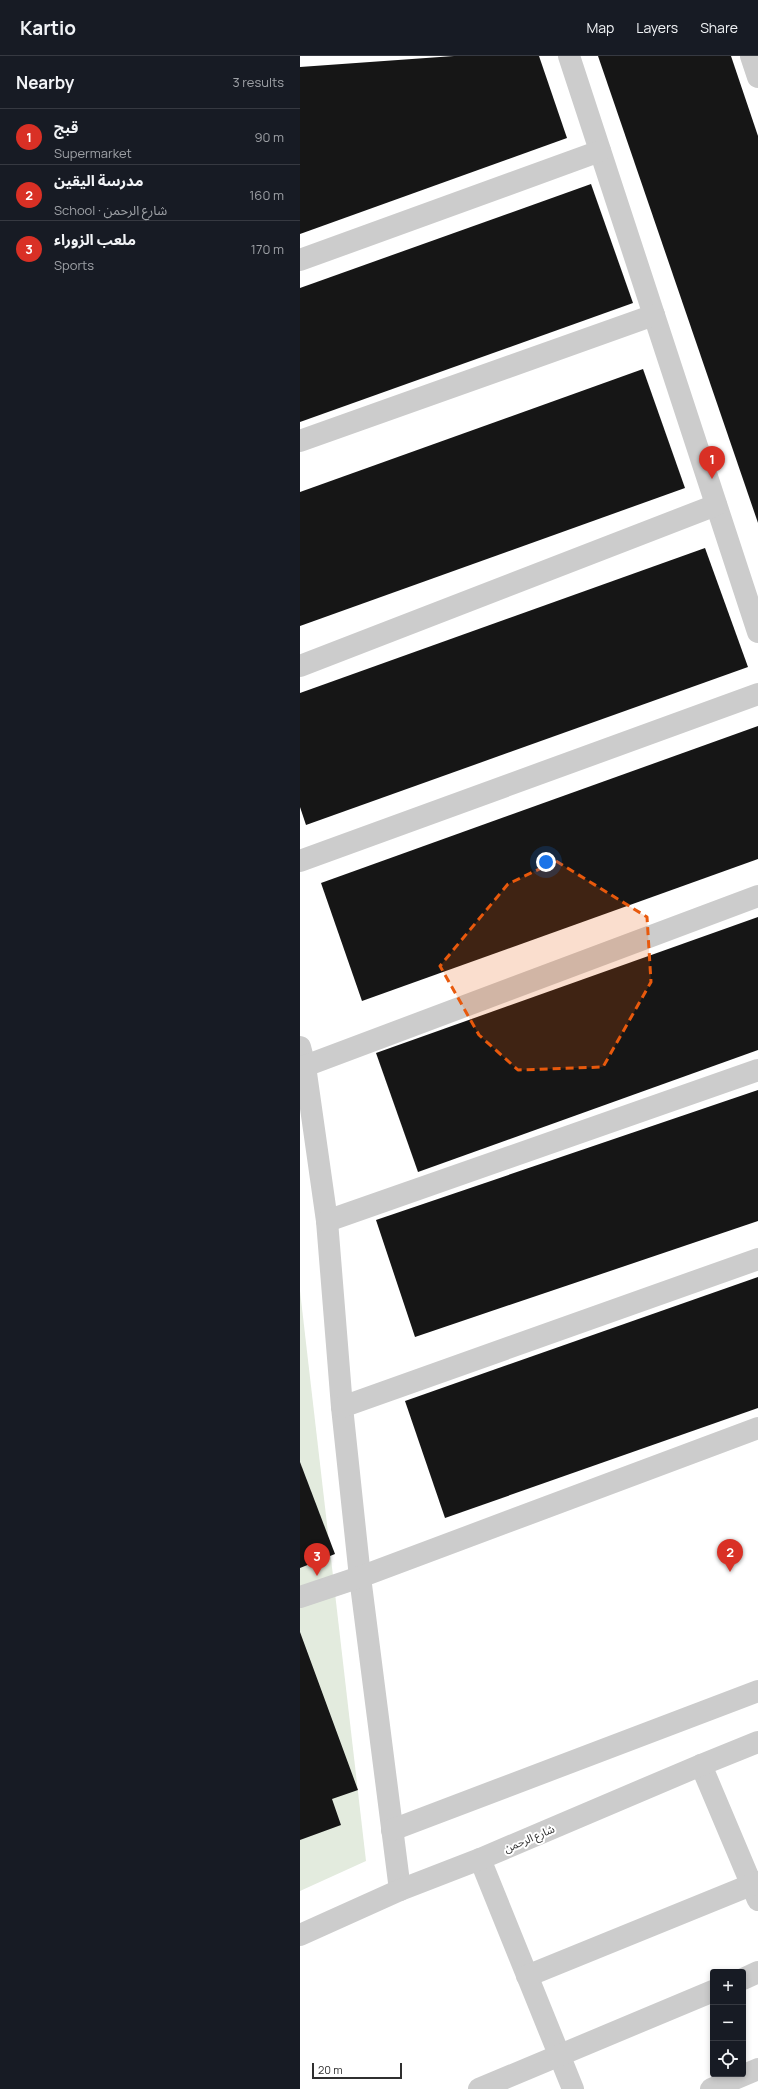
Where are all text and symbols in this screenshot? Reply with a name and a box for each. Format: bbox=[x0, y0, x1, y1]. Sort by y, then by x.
text: Kartio bbox=[20, 15, 76, 41]
text: Map bbox=[586, 18, 614, 37]
text: Layers bbox=[636, 18, 678, 37]
text: Share bbox=[700, 18, 738, 37]
text: Nearby bbox=[16, 71, 74, 94]
text: 3 results bbox=[232, 73, 284, 91]
text: قبج bbox=[54, 117, 78, 138]
text: 1 bbox=[26, 128, 32, 146]
text: 90 m bbox=[254, 128, 284, 146]
text: Supermarket bbox=[54, 144, 132, 162]
text: مدرسة اليقين bbox=[54, 170, 143, 191]
text: 2 bbox=[25, 186, 33, 204]
text: 160 m bbox=[249, 186, 284, 204]
text: School · شارع الرحمن bbox=[54, 201, 167, 219]
text: ملعب الزوراء bbox=[54, 229, 136, 250]
text: 3 bbox=[25, 240, 33, 258]
text: 170 m bbox=[251, 240, 284, 258]
text: Sports bbox=[54, 256, 94, 274]
pin: 1 bbox=[699, 446, 725, 479]
your location bbox=[536, 852, 556, 872]
pin: 2 bbox=[717, 1539, 743, 1572]
pin: 3 bbox=[304, 1543, 330, 1576]
street label: شارع الرحمن bbox=[501, 1820, 557, 1856]
map controls bbox=[710, 1969, 746, 2077]
button: + bbox=[710, 1969, 746, 2005]
button: − bbox=[710, 2005, 746, 2041]
button: locate bbox=[710, 2041, 746, 2077]
scale bar bbox=[312, 2061, 402, 2080]
text: 20 m bbox=[318, 2062, 343, 2077]

